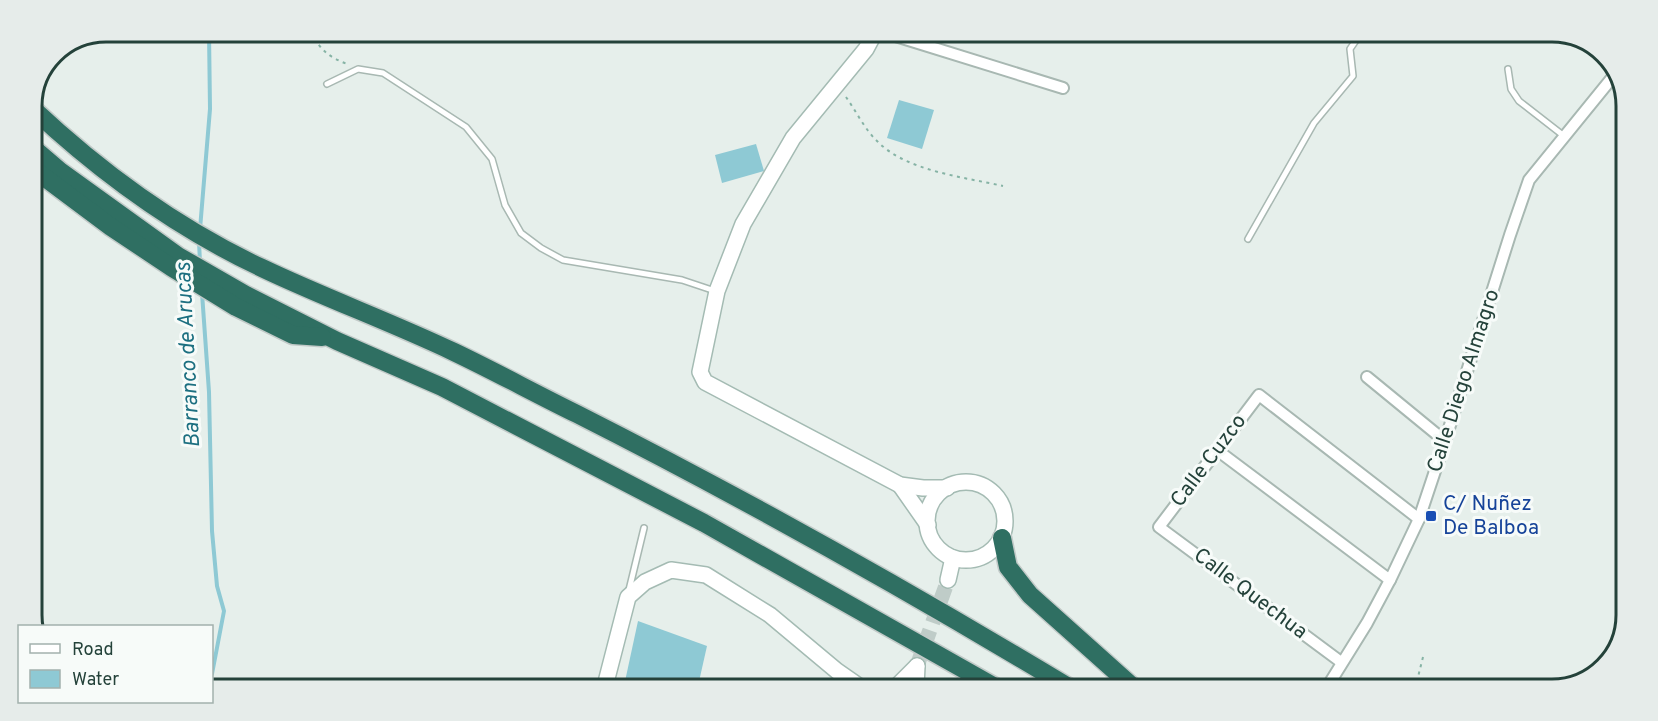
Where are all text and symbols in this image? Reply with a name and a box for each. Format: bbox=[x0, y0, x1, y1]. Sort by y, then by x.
water label: Barranco de Arucas bbox=[171, 260, 207, 448]
street label: Calle Diego Almagro bbox=[1422, 286, 1506, 476]
street label: Calle Cuzco bbox=[1165, 409, 1253, 513]
place label: C/ Nuñez De Balboa bbox=[1443, 491, 1539, 542]
marker: C/ Nuñez De Balboa bbox=[1424, 509, 1438, 523]
street label: Calle Quechua bbox=[1188, 542, 1312, 646]
legend bbox=[18, 625, 213, 703]
text: Road bbox=[72, 639, 114, 662]
text: Water bbox=[72, 669, 119, 692]

